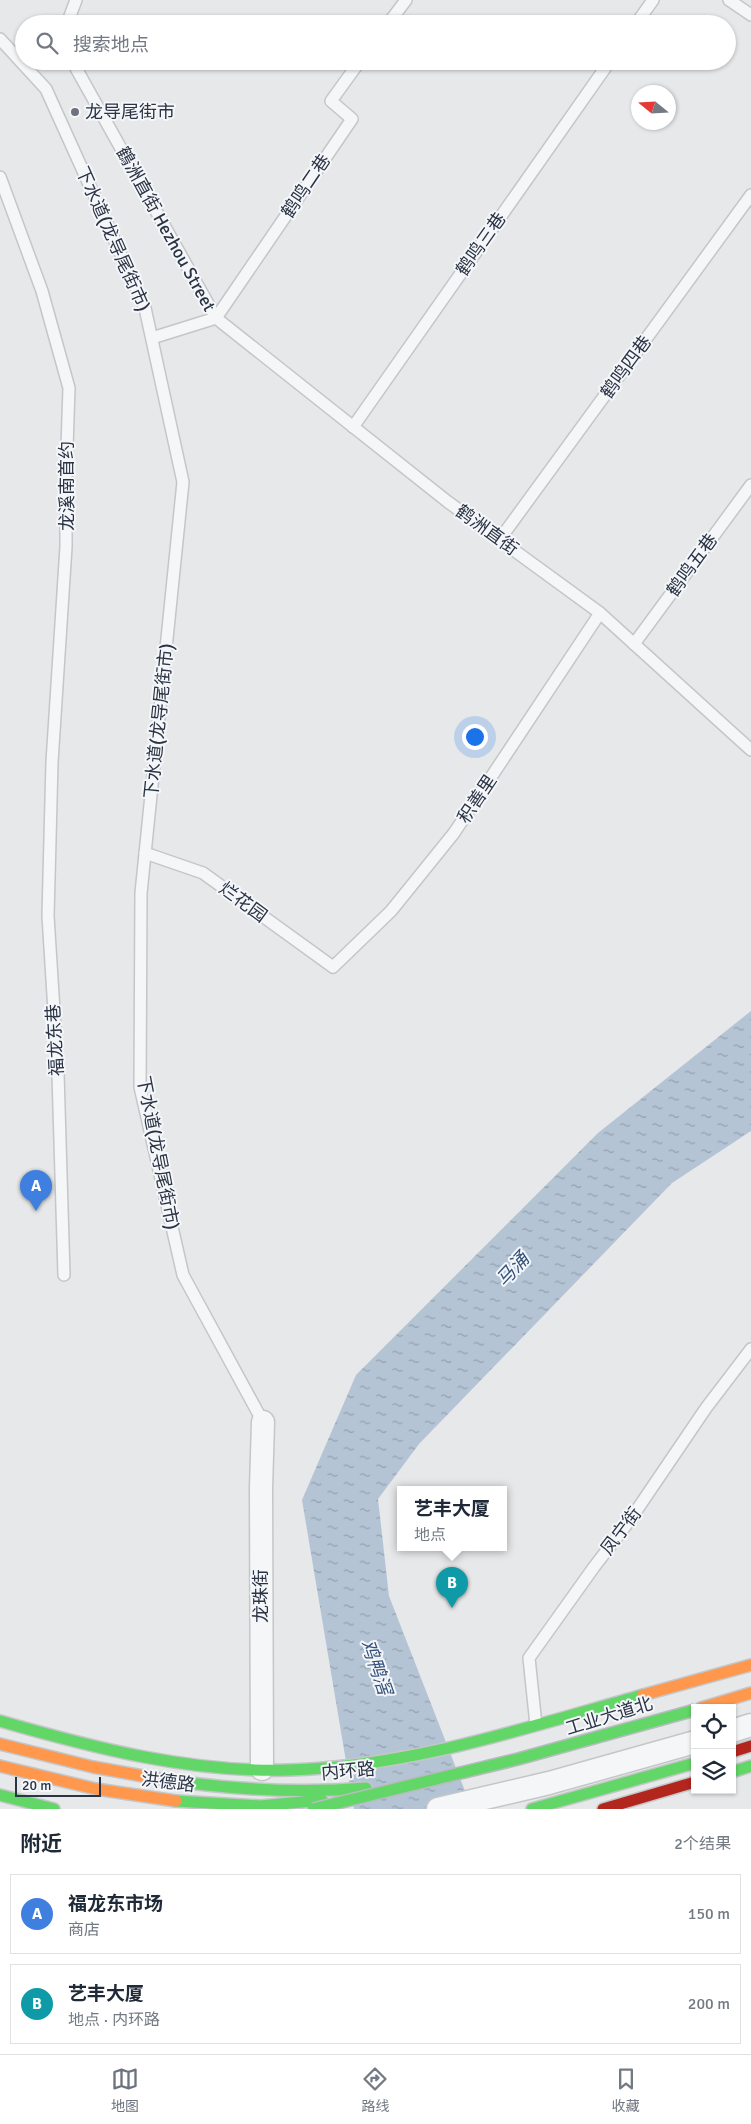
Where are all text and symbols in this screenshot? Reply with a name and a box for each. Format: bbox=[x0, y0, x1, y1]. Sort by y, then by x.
search box bbox=[15, 15, 736, 70]
icon: search bbox=[33, 29, 61, 57]
text: 搜索地点 bbox=[73, 33, 149, 57]
north arrow bbox=[631, 85, 676, 130]
place label: 龙导尾街市 bbox=[85, 101, 175, 123]
marker: 龙导尾街市 bbox=[69, 106, 81, 118]
street label: 鶴洲直街 Hezhou Street bbox=[112, 143, 220, 315]
street label: 鹤鸣二巷 bbox=[277, 150, 335, 222]
street label: 下水道(龙导尾街市) bbox=[71, 163, 155, 315]
street label: 鹤鸣三巷 bbox=[451, 208, 511, 280]
street label: 鹤鸣四巷 bbox=[596, 331, 656, 403]
street label: 龙溪南首约 bbox=[56, 441, 78, 531]
street label: 鹤洲直街 bbox=[451, 500, 523, 560]
street label: 鹤鸣五巷 bbox=[662, 529, 722, 601]
street label: 下水道(龙导尾街市) bbox=[140, 642, 178, 800]
your location bbox=[462, 724, 488, 750]
street label: 积善里 bbox=[453, 770, 501, 828]
street label: 烂花园 bbox=[215, 877, 271, 927]
street label: 福龙东巷 bbox=[42, 1003, 68, 1077]
street label: 下水道(龙导尾街市) bbox=[132, 1074, 184, 1232]
pin: A bbox=[20, 1170, 52, 1211]
water label: 马涌 bbox=[491, 1246, 536, 1292]
popup bbox=[397, 1486, 507, 1551]
text: 艺丰大厦 bbox=[414, 1497, 490, 1521]
street label: 凤宁街 bbox=[596, 1503, 646, 1559]
text: 地点 bbox=[414, 1525, 446, 1545]
pin: B bbox=[436, 1567, 468, 1608]
street label: 龙珠街 bbox=[250, 1569, 272, 1623]
water label: 鸡鸭滘 bbox=[355, 1636, 398, 1701]
street label: 工业大道北 bbox=[563, 1692, 655, 1740]
map controls bbox=[691, 1704, 736, 1794]
button: locate bbox=[691, 1704, 736, 1749]
button: layers bbox=[691, 1749, 736, 1794]
street label: 内环路 bbox=[320, 1758, 376, 1784]
street label: 洪德路 bbox=[140, 1768, 196, 1796]
scale bar bbox=[15, 1774, 101, 1797]
text: 20 m bbox=[22, 1777, 51, 1794]
text: 附近 bbox=[20, 1831, 62, 1857]
text: 2个结果 bbox=[674, 1834, 731, 1854]
text: 福龙东市场 bbox=[68, 1892, 163, 1916]
text: A bbox=[32, 1904, 42, 1924]
text: 150 m bbox=[688, 1904, 730, 1924]
text: 商店 bbox=[68, 1920, 100, 1940]
text: 艺丰大厦 bbox=[68, 1982, 144, 2006]
text: B bbox=[32, 1994, 42, 2014]
text: 200 m bbox=[688, 1994, 730, 2014]
text: 地点 · 内环路 bbox=[68, 2010, 160, 2030]
tab: 地图 bbox=[111, 2065, 139, 2115]
tab: 路线 bbox=[361, 2065, 389, 2115]
tab: 收藏 bbox=[612, 2065, 640, 2115]

